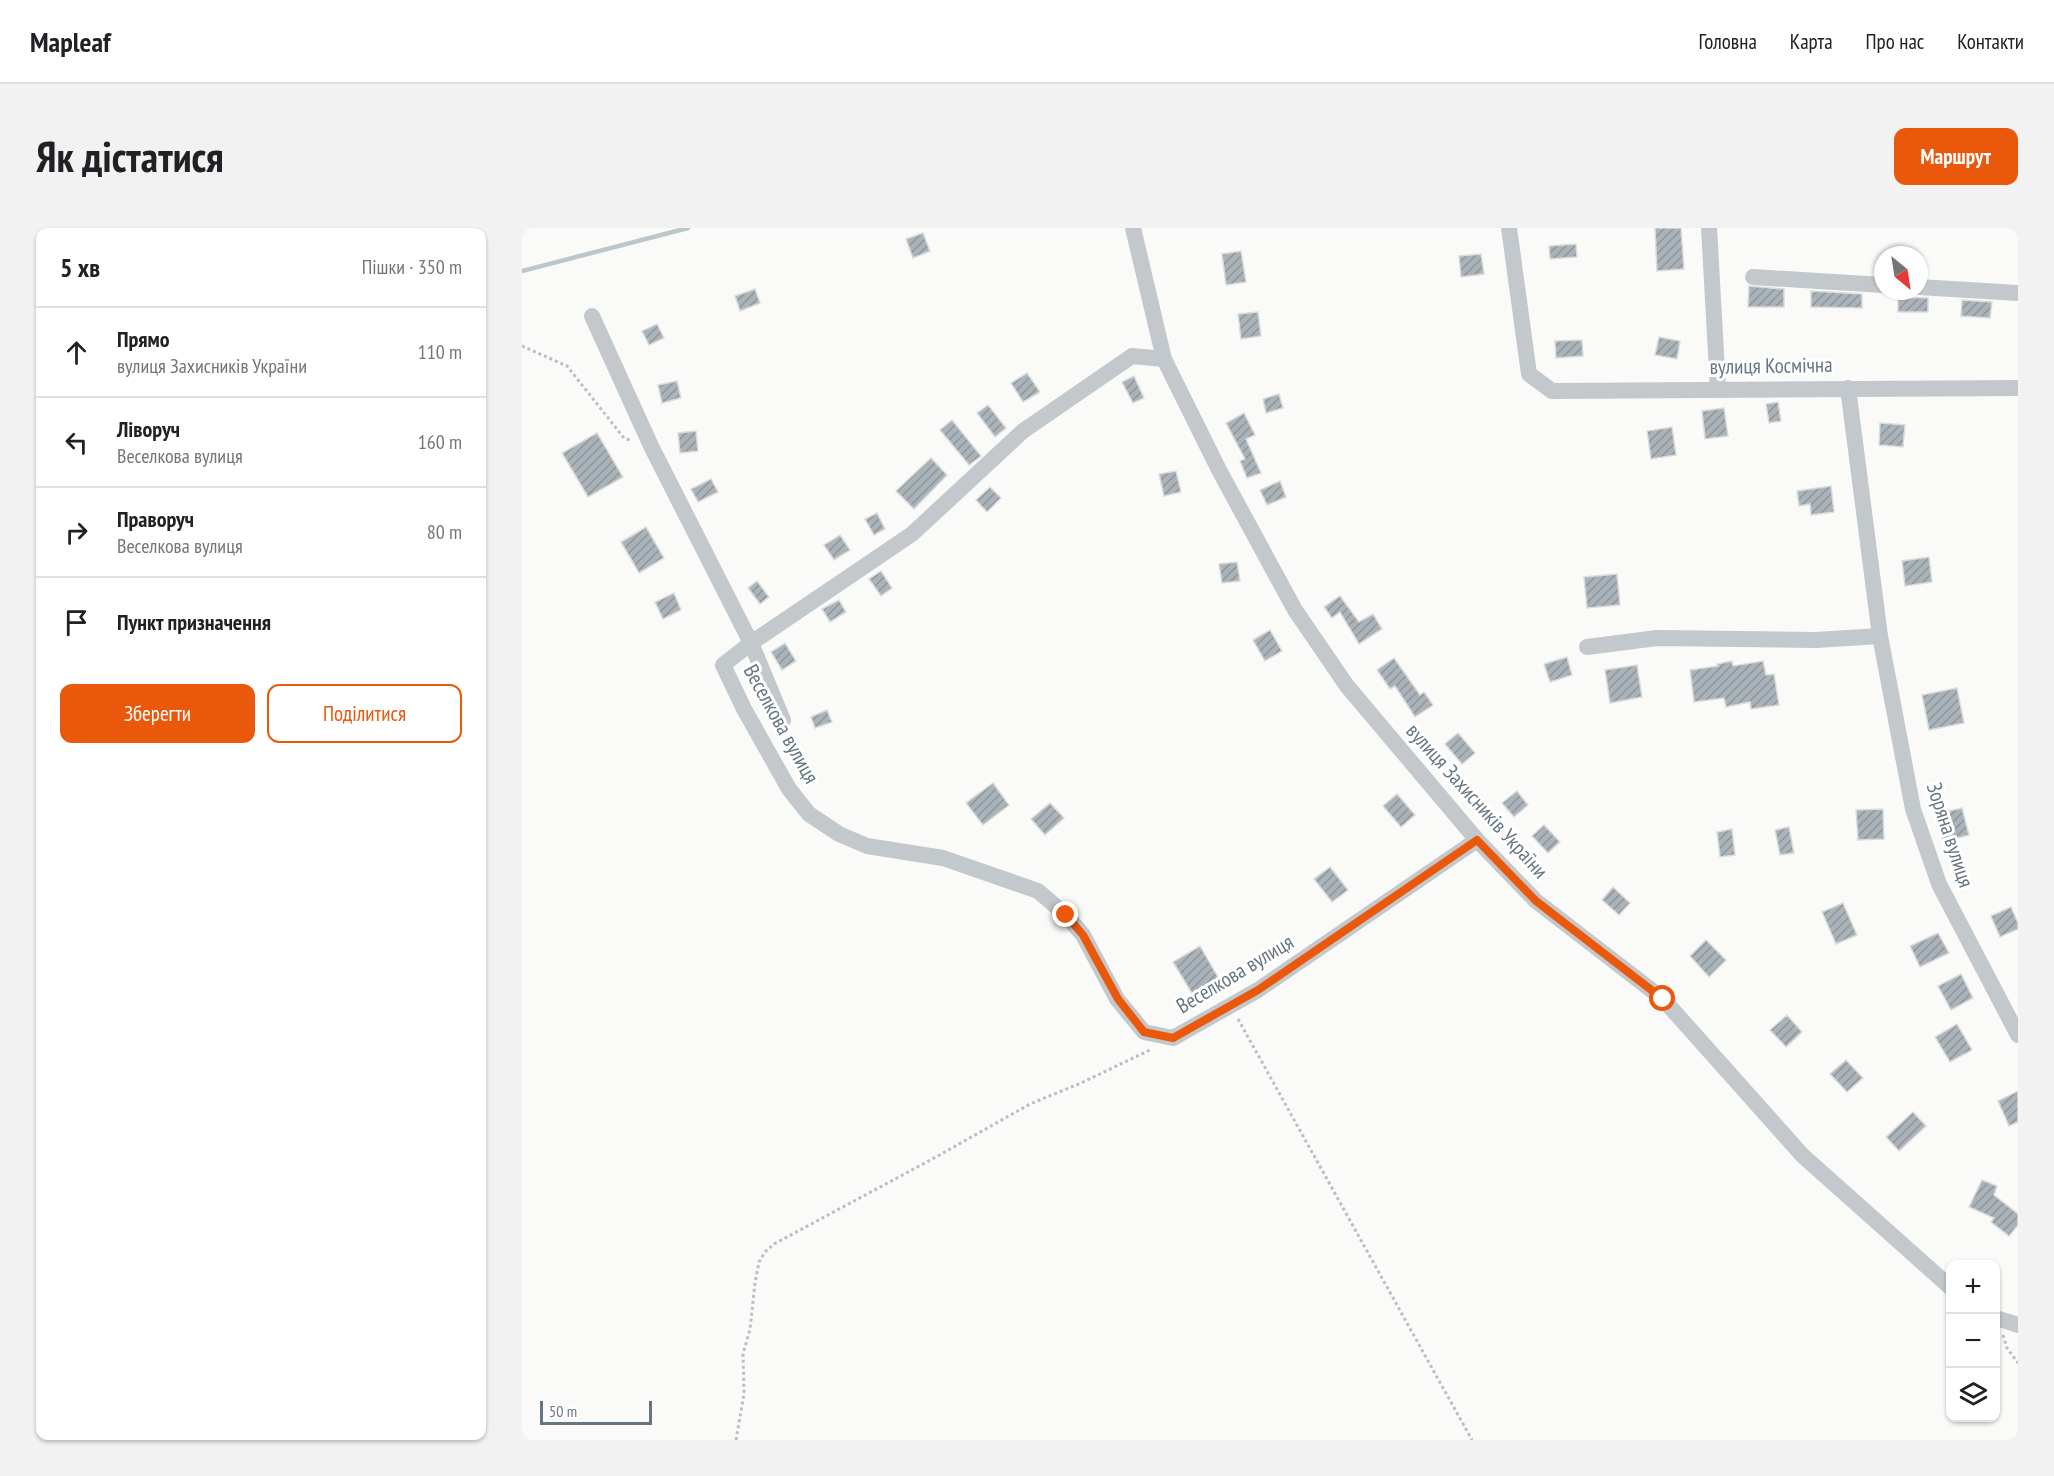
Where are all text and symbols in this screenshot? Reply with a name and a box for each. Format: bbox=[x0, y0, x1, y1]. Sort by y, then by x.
text: Mapleaf bbox=[30, 23, 111, 60]
text: Головна bbox=[1699, 28, 1757, 55]
text: Карта bbox=[1790, 28, 1833, 55]
text: Про нас bbox=[1866, 28, 1924, 55]
text: Контакти bbox=[1957, 28, 2024, 55]
button: Маршрут bbox=[1894, 128, 2018, 185]
text: Як дістатися bbox=[36, 129, 224, 184]
north arrow bbox=[1874, 246, 1928, 300]
text: 5 хв bbox=[60, 251, 100, 284]
text: Пішки · 350 m bbox=[362, 254, 462, 280]
text: Прямо bbox=[117, 325, 170, 353]
icon: ahead bbox=[60, 336, 93, 369]
text: 110 m bbox=[418, 339, 462, 365]
street label: вулиця Космічна bbox=[1709, 351, 1833, 380]
text: вулиця Захисників України bbox=[117, 353, 307, 379]
text: Ліворуч bbox=[117, 415, 180, 443]
icon: left bbox=[60, 426, 93, 459]
text: 160 m bbox=[418, 429, 462, 455]
text: Веселкова вулиця bbox=[117, 443, 243, 469]
text: Праворуч bbox=[117, 505, 194, 533]
icon: right bbox=[60, 516, 93, 549]
text: 80 m bbox=[427, 519, 462, 545]
text: Веселкова вулиця bbox=[117, 533, 243, 559]
icon: arrive bbox=[60, 606, 93, 639]
text: Пункт призначення bbox=[117, 608, 271, 636]
street label: Веселкова вулиця bbox=[738, 659, 825, 788]
button: Зберегти bbox=[60, 684, 255, 743]
button: Поділитися bbox=[267, 684, 462, 743]
street label: вулиця Захисників України bbox=[1401, 718, 1554, 884]
street label: Зоряна вулиця bbox=[1921, 779, 1980, 891]
route end bbox=[1052, 901, 1078, 927]
street label: Веселкова вулиця bbox=[1171, 928, 1298, 1019]
route start bbox=[1649, 985, 1675, 1011]
map controls bbox=[1946, 1260, 2000, 1422]
button: + bbox=[1946, 1260, 2000, 1314]
button: − bbox=[1946, 1314, 2000, 1368]
button: layers bbox=[1946, 1368, 2000, 1422]
scale bar bbox=[540, 1398, 652, 1426]
text: 50 m bbox=[549, 1401, 577, 1421]

